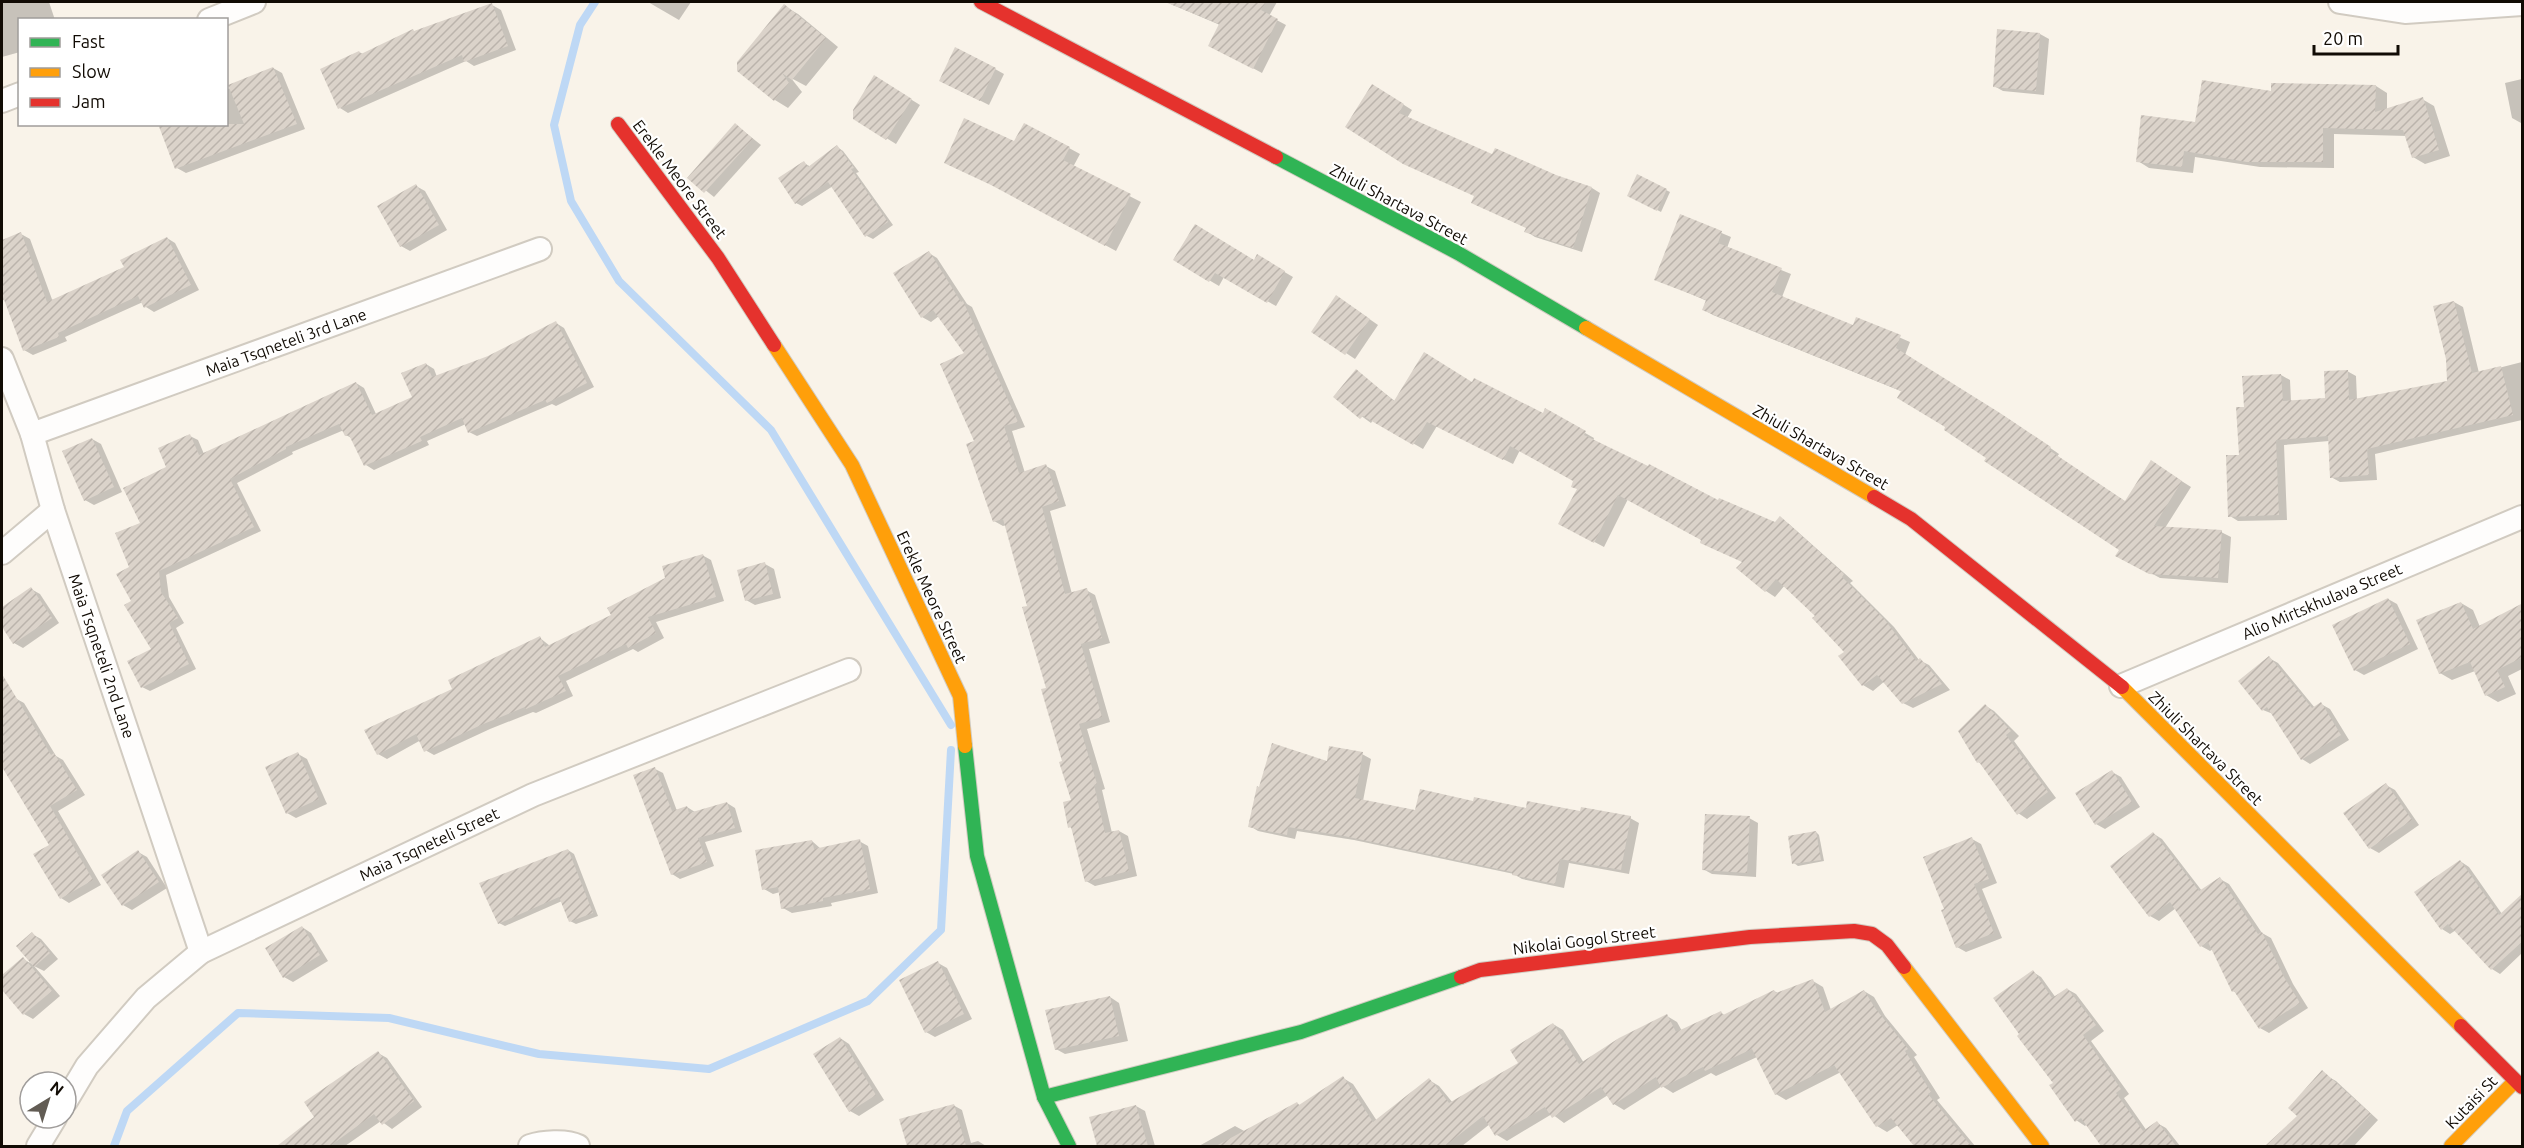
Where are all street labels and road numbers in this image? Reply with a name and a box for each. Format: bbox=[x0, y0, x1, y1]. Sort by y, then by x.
street label: Erekle Meore Street bbox=[630, 116, 731, 242]
street label: Zhiuli Shartava Street bbox=[1327, 160, 1472, 248]
street label: Maia Tsqneteli 3rd Lane bbox=[203, 305, 369, 379]
street label: Zhiuli Shartava Street bbox=[1750, 401, 1893, 494]
street label: Erekle Meore Street bbox=[893, 528, 971, 667]
street label: Alio Mirtskhulava Street bbox=[2239, 559, 2405, 643]
street label: Maia Tsqneteli 2nd Lane bbox=[65, 571, 139, 741]
street label: Zhiuli Shartava Street bbox=[2145, 687, 2267, 809]
street label: Maia Tsqneteli Street bbox=[356, 803, 502, 884]
street label: Nikolai Gogol Street bbox=[1512, 922, 1657, 958]
street label: Kutaisi St bbox=[2441, 1071, 2501, 1132]

